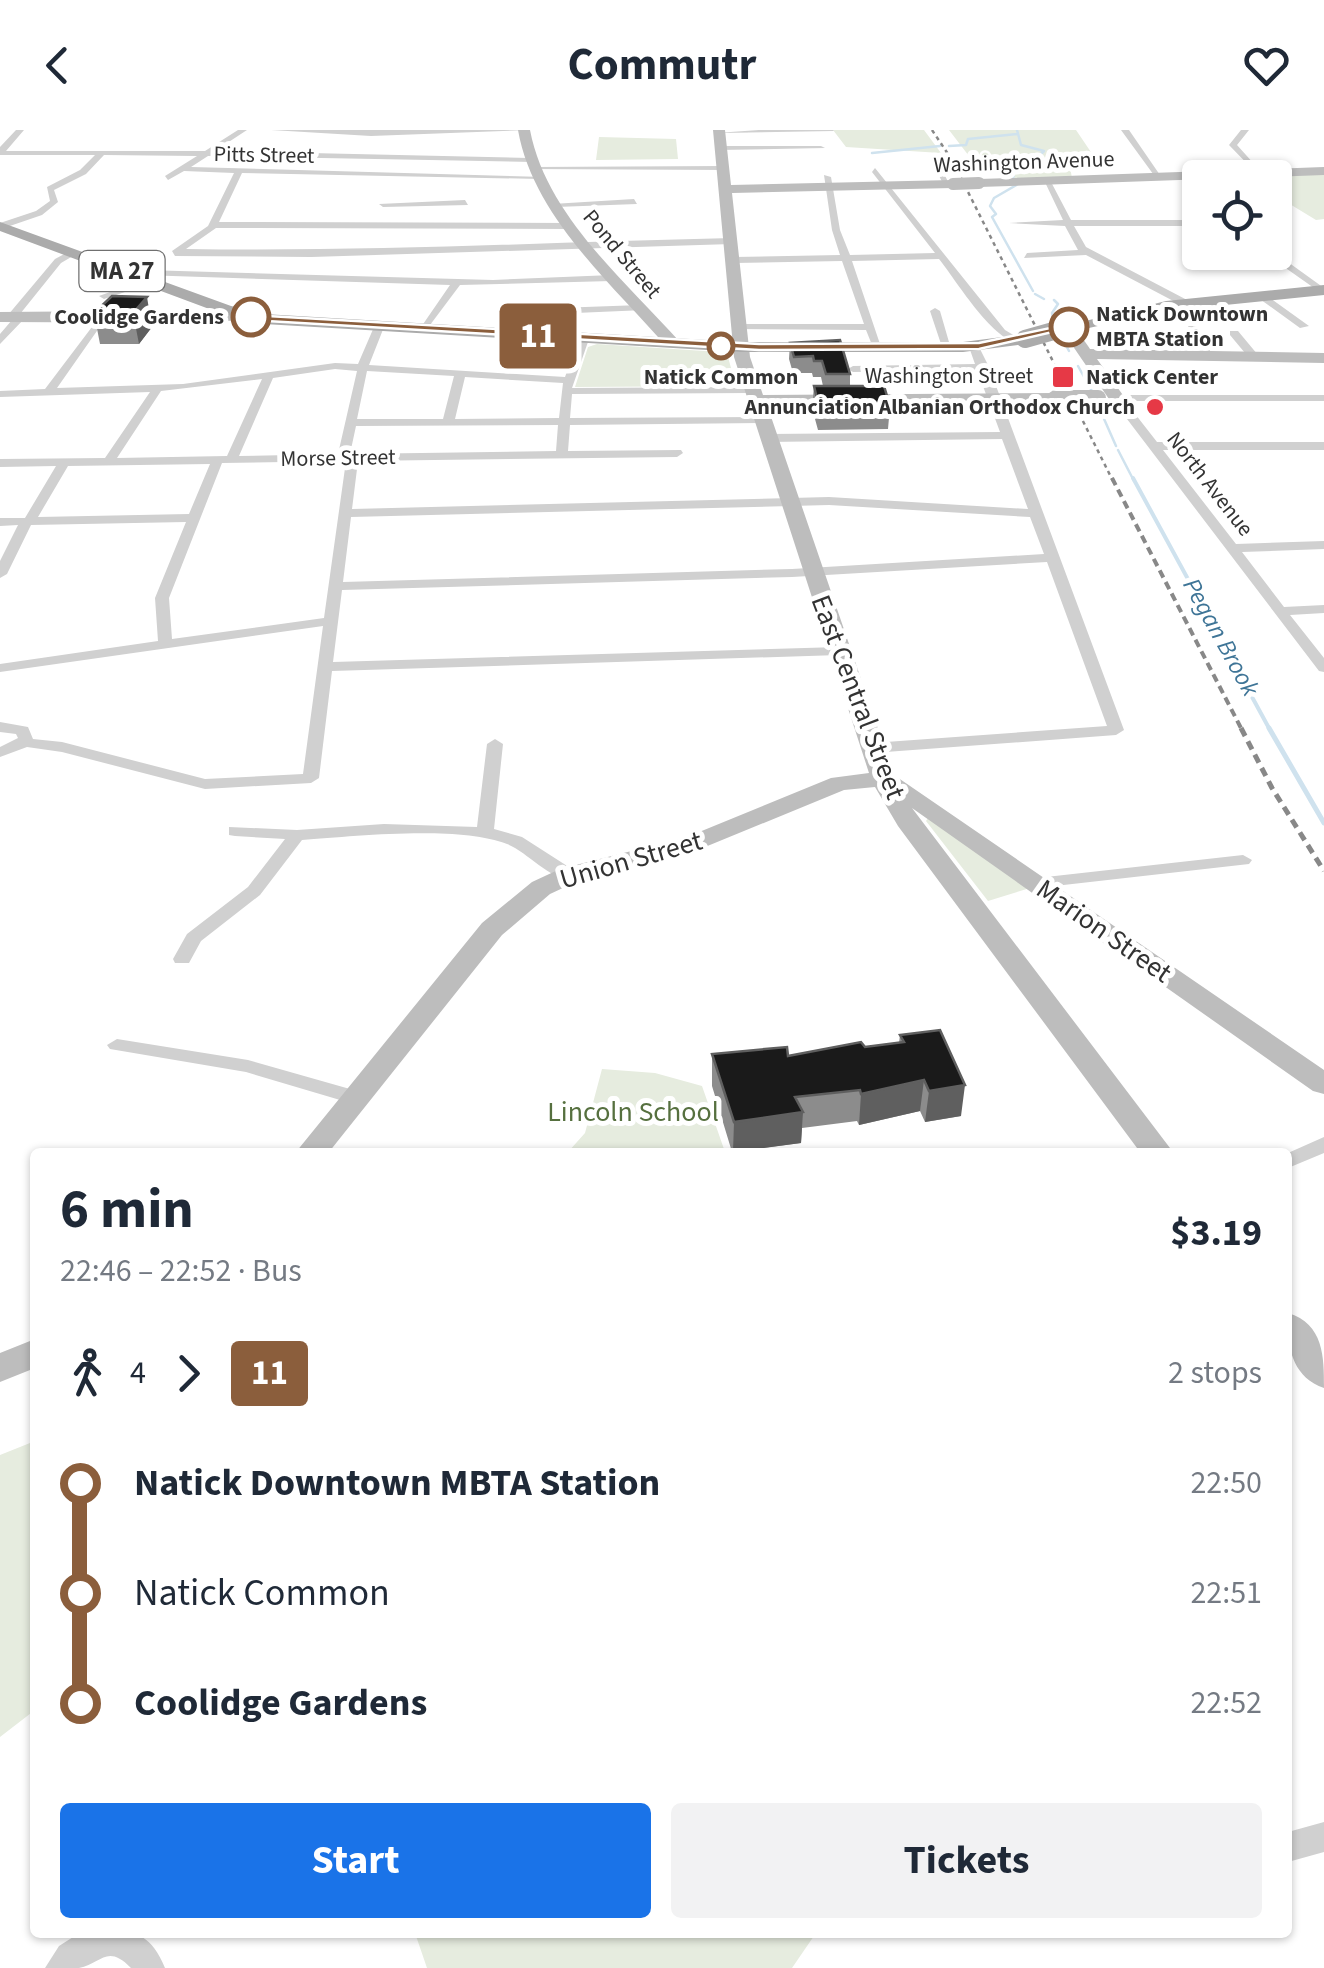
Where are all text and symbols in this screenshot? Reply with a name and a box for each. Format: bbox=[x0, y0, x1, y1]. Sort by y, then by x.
text: Commutr bbox=[567, 33, 757, 97]
icon: back bbox=[30, 38, 85, 93]
icon: heart bbox=[1239, 38, 1294, 93]
street label: Pitts Street bbox=[213, 138, 315, 172]
street label: Washington Avenue bbox=[933, 143, 1115, 181]
map controls bbox=[1182, 160, 1292, 270]
button: locate bbox=[1182, 160, 1292, 270]
street label: Pond Street bbox=[575, 202, 669, 306]
road number: MA 27 bbox=[80, 251, 164, 291]
marker: Coolidge Gardens bbox=[232, 298, 270, 336]
place label: Natick Downtown MBTA Station bbox=[1096, 298, 1268, 355]
place label: Coolidge Gardens bbox=[54, 301, 224, 333]
line badge: 11 bbox=[493, 304, 583, 368]
marker: Natick Downtown MBTA Station bbox=[1050, 308, 1088, 346]
text: 11 bbox=[520, 311, 556, 361]
marker: Natick Common bbox=[708, 333, 734, 359]
street label: Washington Street bbox=[865, 360, 1034, 392]
place label: Natick Common bbox=[644, 361, 798, 393]
place label: Natick Center bbox=[1086, 361, 1218, 393]
marker: Natick Center bbox=[1050, 364, 1076, 390]
place label: Annunciation Albanian Orthodox Church bbox=[744, 391, 1135, 423]
marker: Annunciation Albanian Orthodox Church bbox=[1144, 396, 1166, 418]
street label: North Avenue bbox=[1159, 425, 1261, 543]
street label: Morse Street bbox=[280, 441, 396, 475]
water label: Pegan Brook bbox=[1174, 571, 1269, 704]
street label: East Central Street bbox=[801, 589, 916, 805]
street label: Union Street bbox=[555, 820, 707, 899]
street label: Marion Street bbox=[1028, 869, 1180, 993]
park label: Lincoln School bbox=[547, 1092, 719, 1132]
text: 6 min bbox=[60, 1171, 194, 1249]
text: $3.19 bbox=[1170, 1206, 1262, 1260]
text: 22:46 – 22:52 · Bus bbox=[60, 1248, 302, 1294]
icon: walk bbox=[60, 1346, 115, 1401]
icon: forward bbox=[161, 1346, 216, 1401]
text: 11 bbox=[251, 1348, 288, 1398]
text: 4 bbox=[130, 1350, 146, 1396]
text: 2 stops bbox=[1168, 1350, 1262, 1396]
text: Natick Downtown MBTA Station bbox=[134, 1456, 660, 1510]
text: 22:50 bbox=[1190, 1460, 1262, 1506]
text: Natick Common bbox=[134, 1566, 390, 1620]
text: 22:51 bbox=[1190, 1570, 1262, 1616]
text: Coolidge Gardens bbox=[134, 1676, 427, 1730]
text: 22:52 bbox=[1190, 1680, 1262, 1726]
button: Start bbox=[60, 1803, 651, 1918]
button: Tickets bbox=[671, 1803, 1262, 1918]

